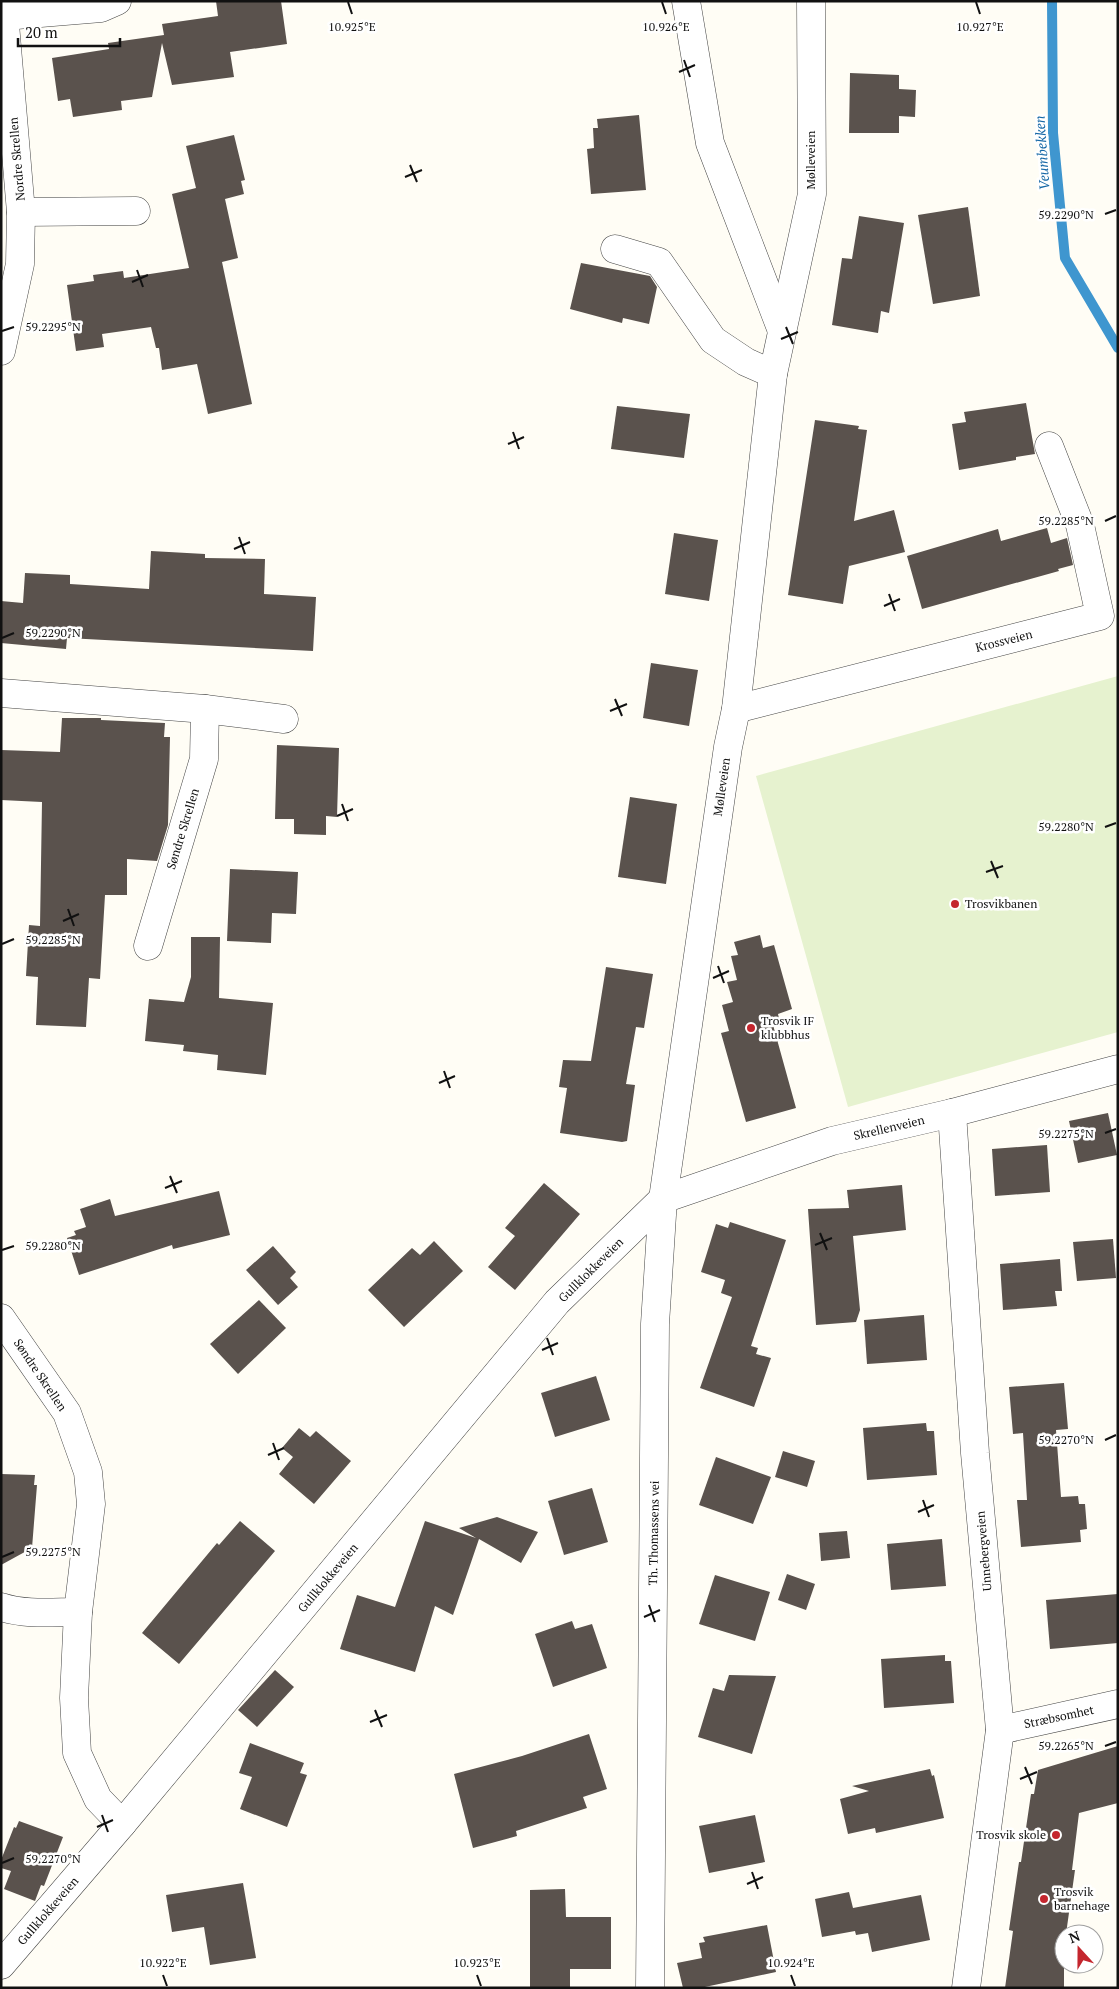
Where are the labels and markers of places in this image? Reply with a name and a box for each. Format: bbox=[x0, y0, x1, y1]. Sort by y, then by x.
place label: Trosvikbanen bbox=[965, 896, 1037, 911]
marker: Trosvikbanen bbox=[949, 898, 961, 910]
place label: Trosvik IF klubbhus bbox=[761, 1013, 814, 1042]
marker: Trosvik IF klubbhus bbox=[745, 1022, 757, 1034]
place label: Trosvik skole bbox=[976, 1827, 1046, 1842]
marker: Trosvik skole bbox=[1050, 1829, 1062, 1841]
place label: Trosvik barnehage bbox=[1054, 1884, 1110, 1913]
marker: Trosvik barnehage bbox=[1038, 1893, 1050, 1905]

